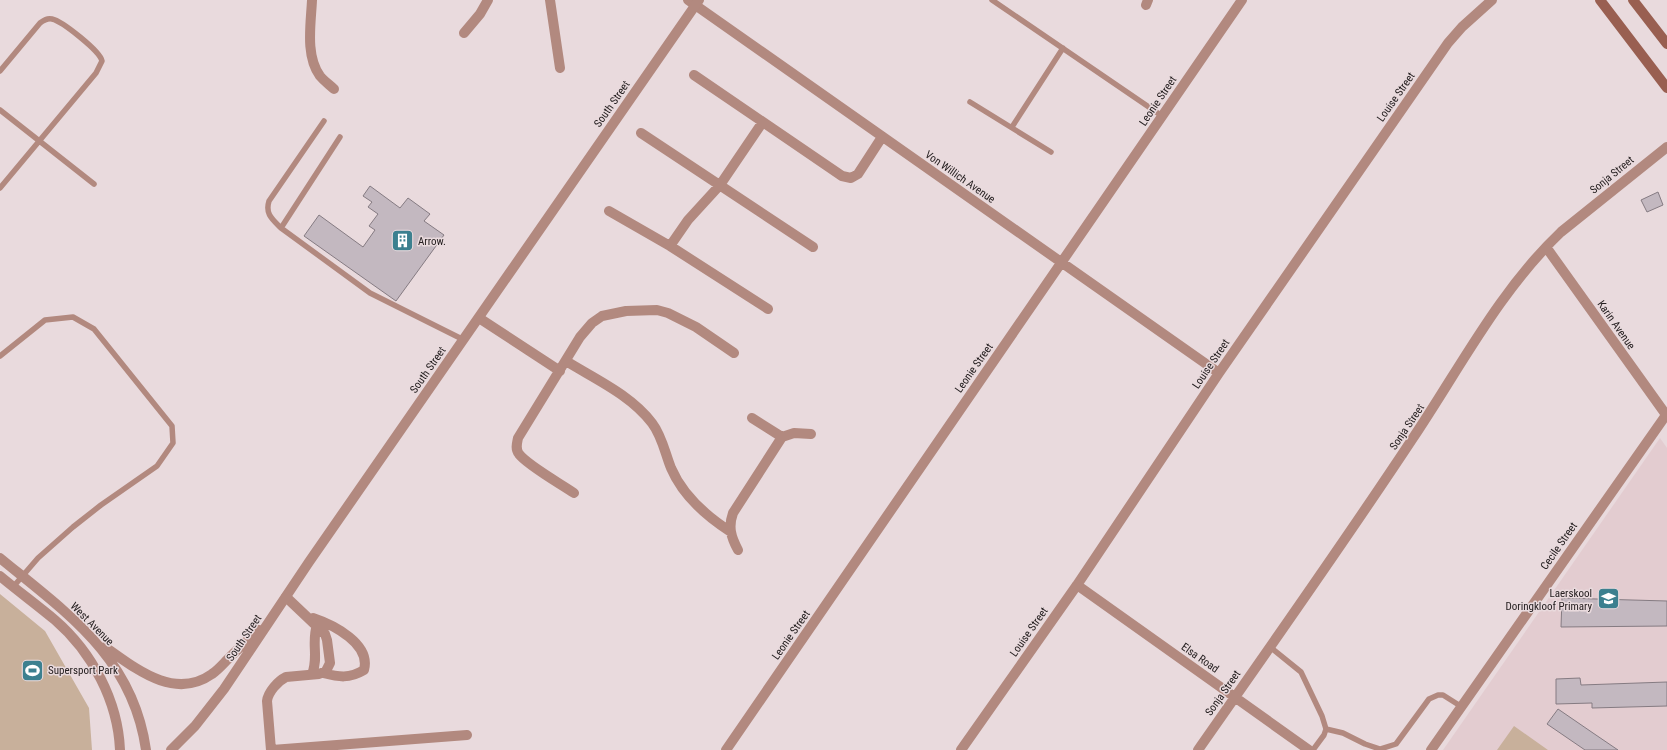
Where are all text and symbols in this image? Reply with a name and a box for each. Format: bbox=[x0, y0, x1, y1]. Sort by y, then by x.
street label: Louise Street bbox=[1374, 70, 1418, 124]
street label: Leonie Street bbox=[1137, 74, 1179, 128]
street label: South Street bbox=[591, 78, 633, 130]
street label: Von Willich Avenue bbox=[923, 148, 997, 206]
street label: Sonja Street bbox=[1587, 153, 1637, 197]
building icon: Arrow. bbox=[390, 228, 416, 254]
place label: Arrow. bbox=[418, 235, 446, 248]
street label: Karin Avenue bbox=[1594, 298, 1638, 352]
street label: Louise Street bbox=[1190, 337, 1232, 391]
street label: Leonie Street bbox=[952, 341, 996, 395]
street label: South Street bbox=[407, 344, 449, 396]
street label: Sonja Street bbox=[1387, 402, 1427, 452]
street label: Cecile Street bbox=[1538, 520, 1580, 572]
school or university icon: Laerskool Doringkloof Primary bbox=[1595, 586, 1621, 612]
place label: Laerskool Doringkloof Primary bbox=[1505, 587, 1592, 613]
street label: West Avenue bbox=[68, 600, 116, 648]
street label: Louise Street bbox=[1007, 605, 1051, 659]
street label: Leonie Street bbox=[769, 608, 813, 662]
street label: South Street bbox=[224, 612, 264, 664]
street label: Elsa Road bbox=[1179, 640, 1221, 676]
sports icon: Supersport Park bbox=[20, 657, 46, 683]
place label: Supersport Park bbox=[48, 664, 118, 677]
street label: Sonja Street bbox=[1203, 668, 1243, 718]

